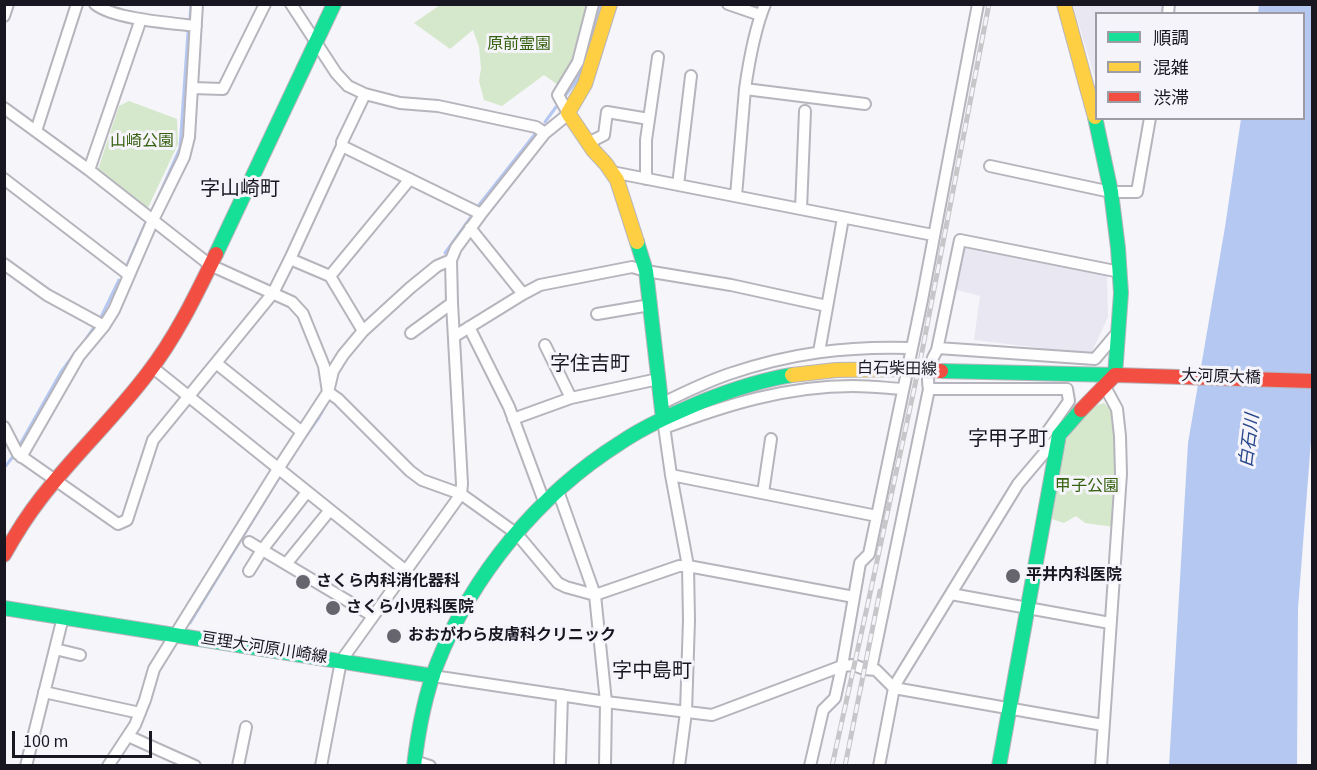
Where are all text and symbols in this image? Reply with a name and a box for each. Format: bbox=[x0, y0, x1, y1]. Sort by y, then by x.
legend bbox=[1095, 12, 1305, 120]
text: 順調 bbox=[1153, 26, 1189, 51]
park label: 原前霊園 bbox=[487, 35, 551, 55]
text: 混雑 bbox=[1153, 56, 1189, 81]
text: 渋滞 bbox=[1153, 86, 1189, 111]
park label: 山崎公園 bbox=[110, 132, 174, 152]
district label: 字山崎町 bbox=[200, 179, 280, 203]
district label: 字住吉町 bbox=[550, 354, 630, 378]
street label: 白石柴田線 bbox=[857, 360, 937, 380]
street label: 大河原大橋 bbox=[1181, 367, 1261, 389]
water label: 白石川 bbox=[1237, 413, 1265, 469]
district label: 字甲子町 bbox=[968, 429, 1048, 453]
park label: 甲子公園 bbox=[1055, 477, 1119, 497]
place label: 平井内科医院 bbox=[1026, 566, 1122, 586]
marker: 平井内科医院 bbox=[1004, 567, 1022, 585]
place label: さくら内科消化器科 bbox=[316, 572, 460, 592]
marker: さくら内科消化器科 bbox=[294, 573, 312, 591]
place label: さくら小児科医院 bbox=[346, 598, 474, 618]
marker: さくら小児科医院 bbox=[324, 599, 342, 617]
place label: おおがわら皮膚科クリニック bbox=[408, 626, 616, 646]
marker: おおがわら皮膚科クリニック bbox=[385, 627, 403, 645]
street label: 亘理大河原川崎線 bbox=[199, 630, 329, 668]
district label: 字中島町 bbox=[612, 661, 692, 685]
scale bar bbox=[15, 719, 154, 757]
text: 100 m bbox=[23, 729, 68, 754]

